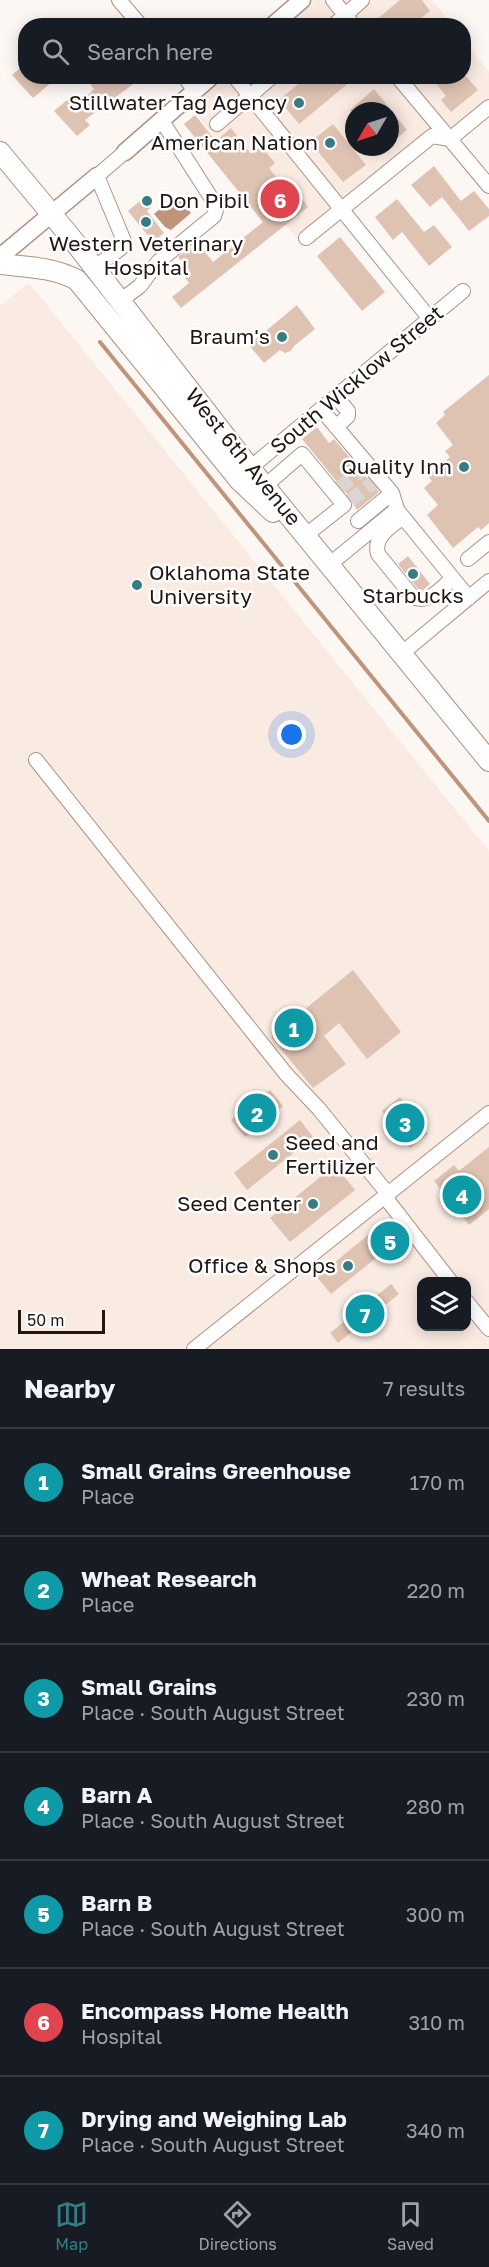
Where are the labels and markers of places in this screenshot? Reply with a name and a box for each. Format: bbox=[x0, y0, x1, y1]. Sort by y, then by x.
place label: Stillwater Tag Agency bbox=[69, 89, 287, 115]
marker: Stillwater Tag Agency bbox=[292, 96, 306, 110]
place label: American Nation bbox=[151, 129, 318, 155]
marker: American Nation bbox=[323, 136, 337, 150]
pin: 6 bbox=[260, 176, 300, 222]
place label: Don Pibil bbox=[159, 187, 249, 213]
marker: Don Pibil bbox=[140, 194, 154, 208]
marker: Western Veterinary Hospital bbox=[139, 215, 153, 229]
place label: Western Veterinary Hospital bbox=[49, 230, 243, 280]
place label: Braum's bbox=[189, 323, 270, 349]
marker: Braum's bbox=[275, 330, 289, 344]
place label: Quality Inn bbox=[341, 453, 452, 479]
marker: Quality Inn bbox=[457, 460, 471, 474]
place label: Oklahoma State University bbox=[149, 559, 310, 609]
marker: Starbucks bbox=[406, 567, 420, 581]
marker: Oklahoma State University bbox=[130, 578, 144, 592]
place label: Starbucks bbox=[362, 582, 464, 608]
pin: 1 bbox=[274, 1006, 314, 1050]
pin: 2 bbox=[238, 1090, 276, 1136]
pin: 3 bbox=[386, 1100, 424, 1146]
place label: Seed and Fertilizer bbox=[285, 1129, 379, 1179]
marker: Seed and Fertilizer bbox=[266, 1148, 280, 1162]
pin: 4 bbox=[442, 1172, 482, 1218]
place label: Seed Center bbox=[177, 1190, 301, 1216]
marker: Seed Center bbox=[306, 1197, 320, 1211]
pin: 5 bbox=[370, 1218, 410, 1264]
place label: Office & Shops bbox=[188, 1252, 336, 1278]
marker: Office & Shops bbox=[341, 1259, 355, 1273]
pin: 7 bbox=[346, 1292, 385, 1336]

